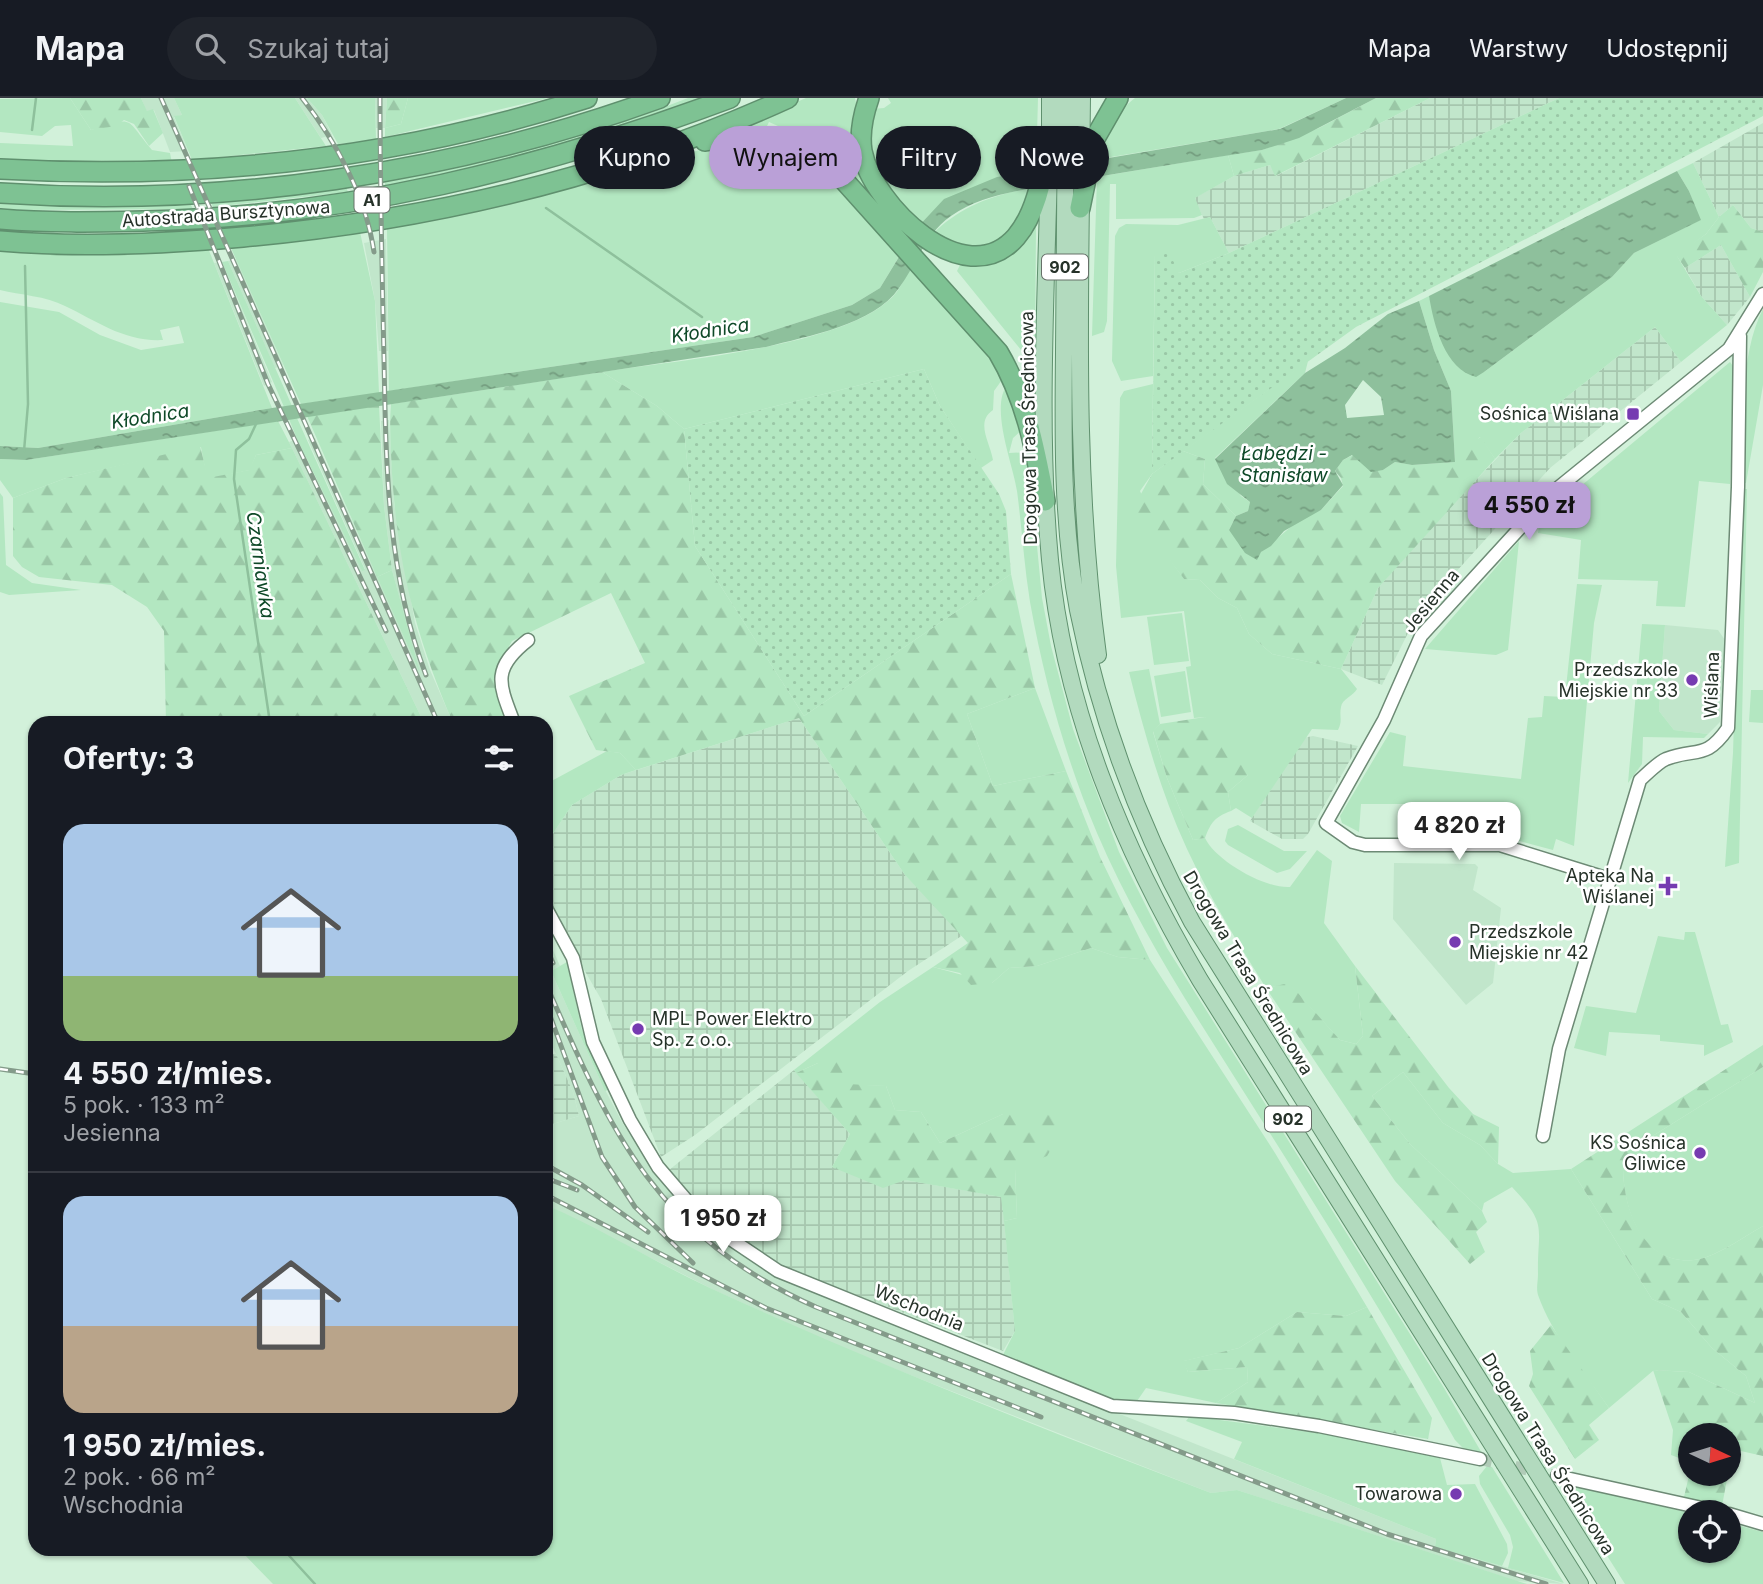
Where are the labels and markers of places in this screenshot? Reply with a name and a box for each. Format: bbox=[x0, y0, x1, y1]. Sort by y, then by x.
place label: Sośnica Wiślana bbox=[1480, 403, 1619, 424]
marker: Sośnica Wiślana bbox=[1625, 406, 1641, 422]
pin: 4 550 zł bbox=[1457, 482, 1601, 542]
place label: Przedszkole Miejskie nr 33 bbox=[1559, 659, 1678, 701]
marker: Przedszkole Miejskie nr 33 bbox=[1684, 672, 1700, 688]
pin: 4 820 zł bbox=[1387, 802, 1531, 862]
place label: Apteka Na Wiślanej bbox=[1566, 865, 1654, 907]
marker: Apteka Na Wiślanej bbox=[1660, 878, 1676, 894]
place label: Przedszkole Miejskie nr 42 bbox=[1469, 921, 1589, 963]
marker: Przedszkole Miejskie nr 42 bbox=[1447, 934, 1463, 950]
place label: MPL Power Elektro Sp. z o.o. bbox=[652, 1008, 812, 1050]
marker: MPL Power Elektro Sp. z o.o. bbox=[630, 1021, 646, 1037]
place label: KS Sośnica Gliwice bbox=[1590, 1132, 1686, 1174]
marker: KS Sośnica Gliwice bbox=[1692, 1145, 1708, 1161]
pin: 1 950 zł bbox=[651, 1196, 795, 1255]
place label: Towarowa bbox=[1355, 1483, 1442, 1504]
marker: Towarowa bbox=[1448, 1486, 1464, 1502]

